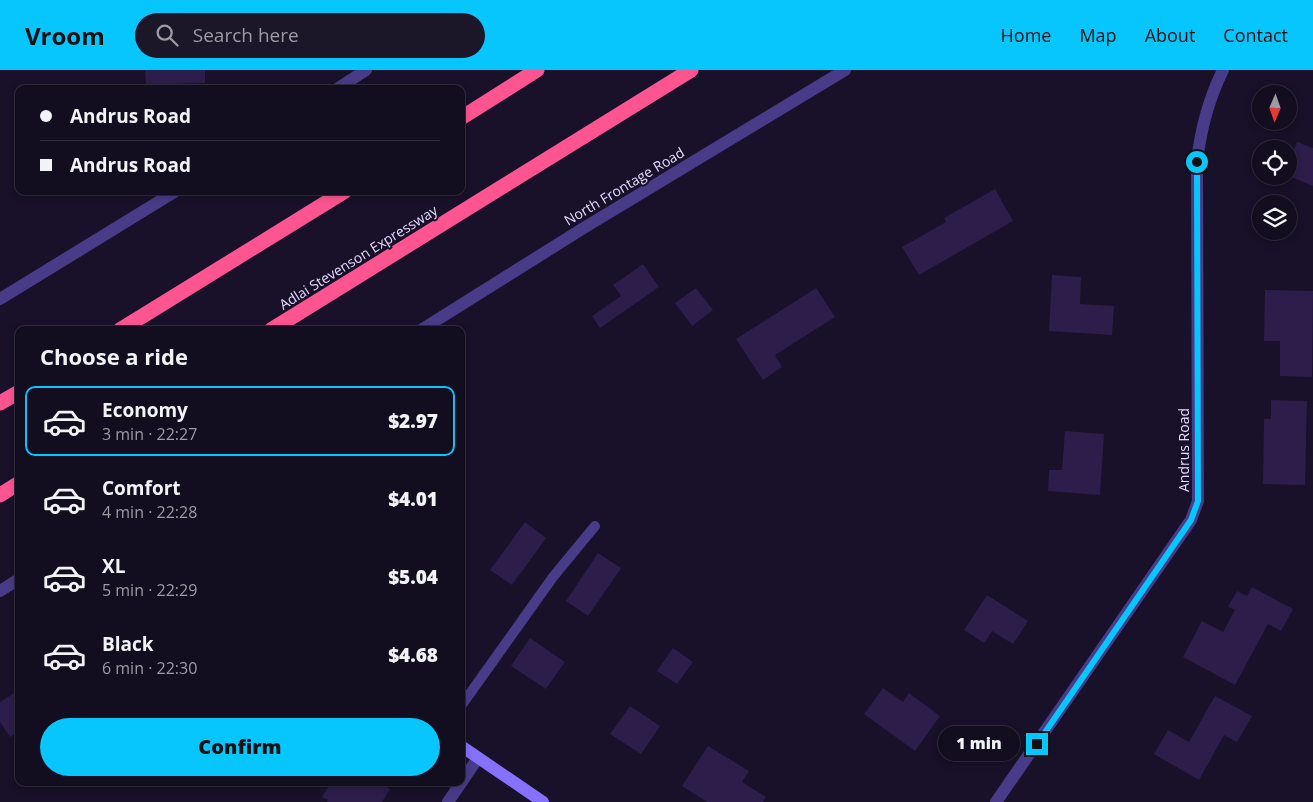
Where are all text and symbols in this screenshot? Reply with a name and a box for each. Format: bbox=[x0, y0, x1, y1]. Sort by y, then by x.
search box bbox=[135, 13, 485, 58]
text: Vroom bbox=[25, 19, 105, 52]
icon: search bbox=[153, 21, 181, 49]
text: Search here bbox=[193, 22, 299, 48]
text: Home bbox=[1001, 23, 1051, 47]
text: Map bbox=[1079, 23, 1117, 47]
text: About bbox=[1145, 23, 1195, 47]
text: Contact bbox=[1223, 23, 1288, 47]
north arrow bbox=[1252, 85, 1298, 130]
map controls bbox=[1252, 85, 1297, 240]
text: Andrus Road bbox=[70, 103, 191, 129]
button: locate bbox=[1252, 140, 1297, 185]
street label: North Frontage Road bbox=[560, 143, 688, 229]
route start bbox=[1186, 151, 1208, 173]
text: Andrus Road bbox=[70, 152, 191, 178]
button: layers bbox=[1252, 195, 1297, 240]
street label: Adlai Stevenson Expressway bbox=[275, 200, 442, 314]
text: Choose a ride bbox=[40, 341, 188, 371]
text: Economy bbox=[102, 397, 188, 423]
icon: car bbox=[42, 399, 87, 444]
text: $2.97 bbox=[388, 408, 438, 434]
street label: Andrus Road bbox=[1174, 408, 1193, 492]
text: 3 min · 22:27 bbox=[102, 423, 197, 445]
text: Comfort bbox=[102, 475, 181, 501]
icon: car bbox=[42, 477, 87, 522]
text: $4.01 bbox=[388, 486, 438, 512]
text: 4 min · 22:28 bbox=[102, 501, 197, 523]
text: XL bbox=[102, 553, 125, 579]
icon: car bbox=[42, 555, 87, 600]
text: $5.04 bbox=[388, 564, 438, 590]
text: 5 min · 22:29 bbox=[102, 579, 197, 601]
text: Black bbox=[102, 631, 154, 657]
icon: car bbox=[42, 633, 87, 678]
text: $4.68 bbox=[388, 642, 438, 668]
text: 6 min · 22:30 bbox=[102, 657, 197, 679]
button: Confirm bbox=[40, 718, 440, 776]
callout: 1 min bbox=[937, 726, 1020, 762]
text: 1 min bbox=[956, 732, 1002, 754]
route end bbox=[1026, 733, 1048, 755]

